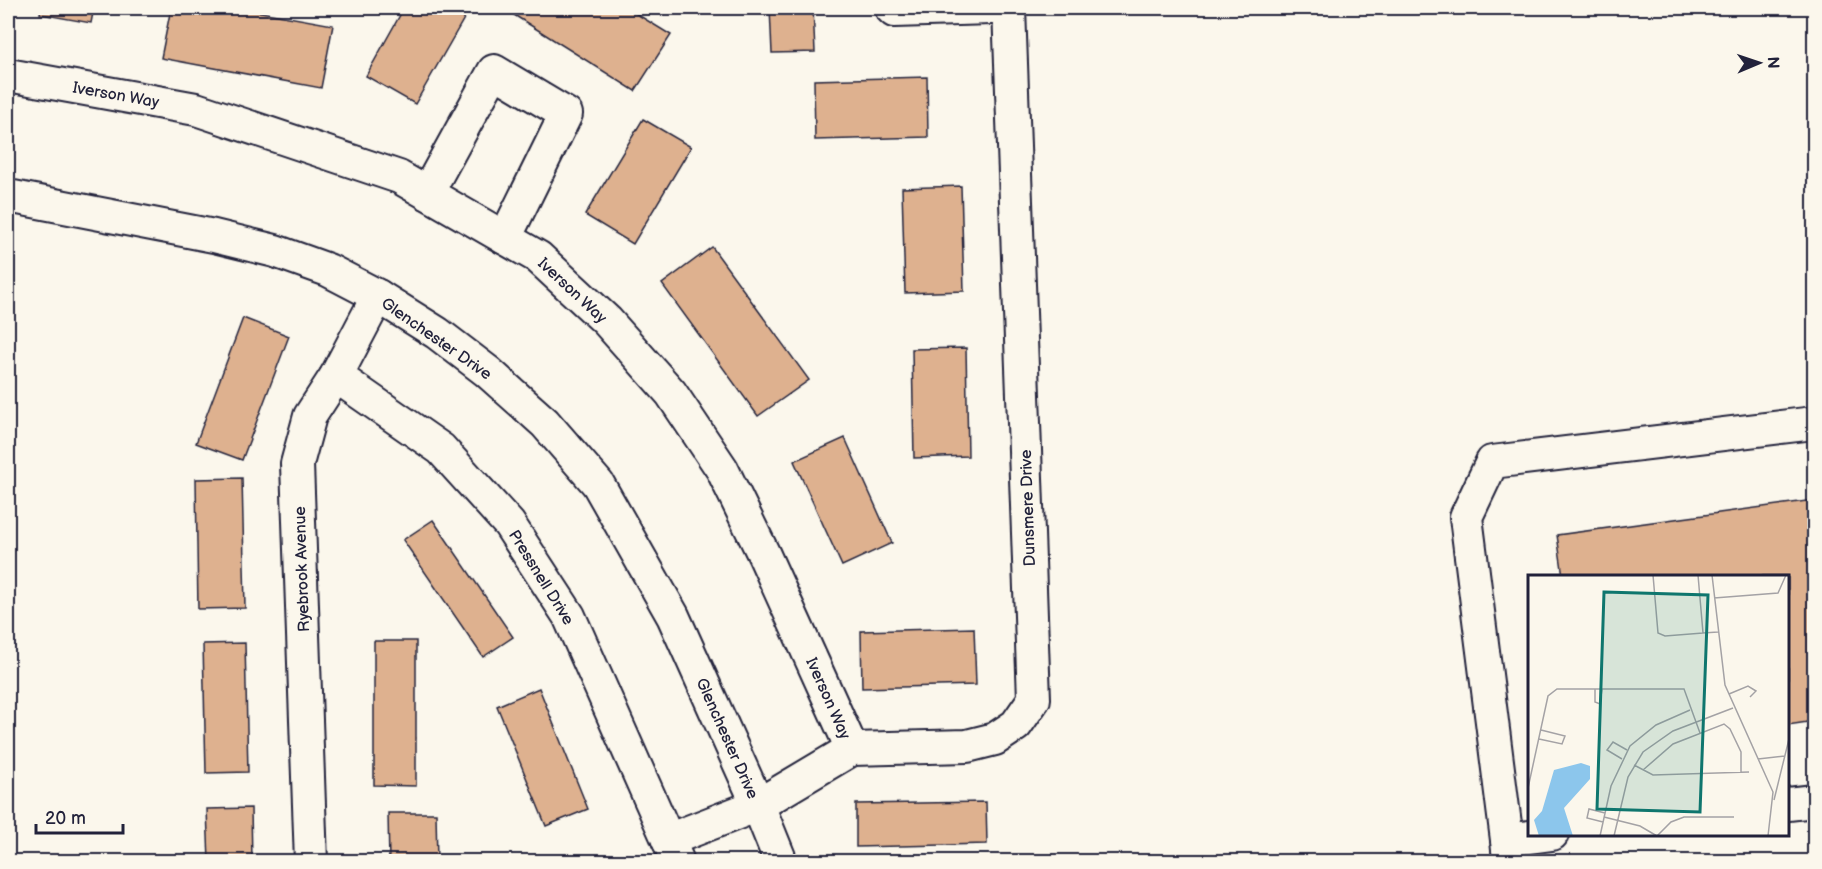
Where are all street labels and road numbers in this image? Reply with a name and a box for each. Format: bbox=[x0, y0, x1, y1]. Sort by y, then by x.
street label: Iverson Way bbox=[71, 79, 161, 113]
street label: Iverson Way bbox=[534, 254, 611, 328]
street label: Glenchester Drive bbox=[377, 294, 495, 385]
street label: Dunsmere Drive bbox=[1017, 449, 1040, 567]
street label: Ryebrook Avenue bbox=[291, 505, 314, 632]
street label: Pressnell Drive bbox=[504, 527, 578, 629]
street label: Iverson Way bbox=[801, 655, 854, 743]
street label: Glenchester Drive bbox=[691, 675, 762, 802]

